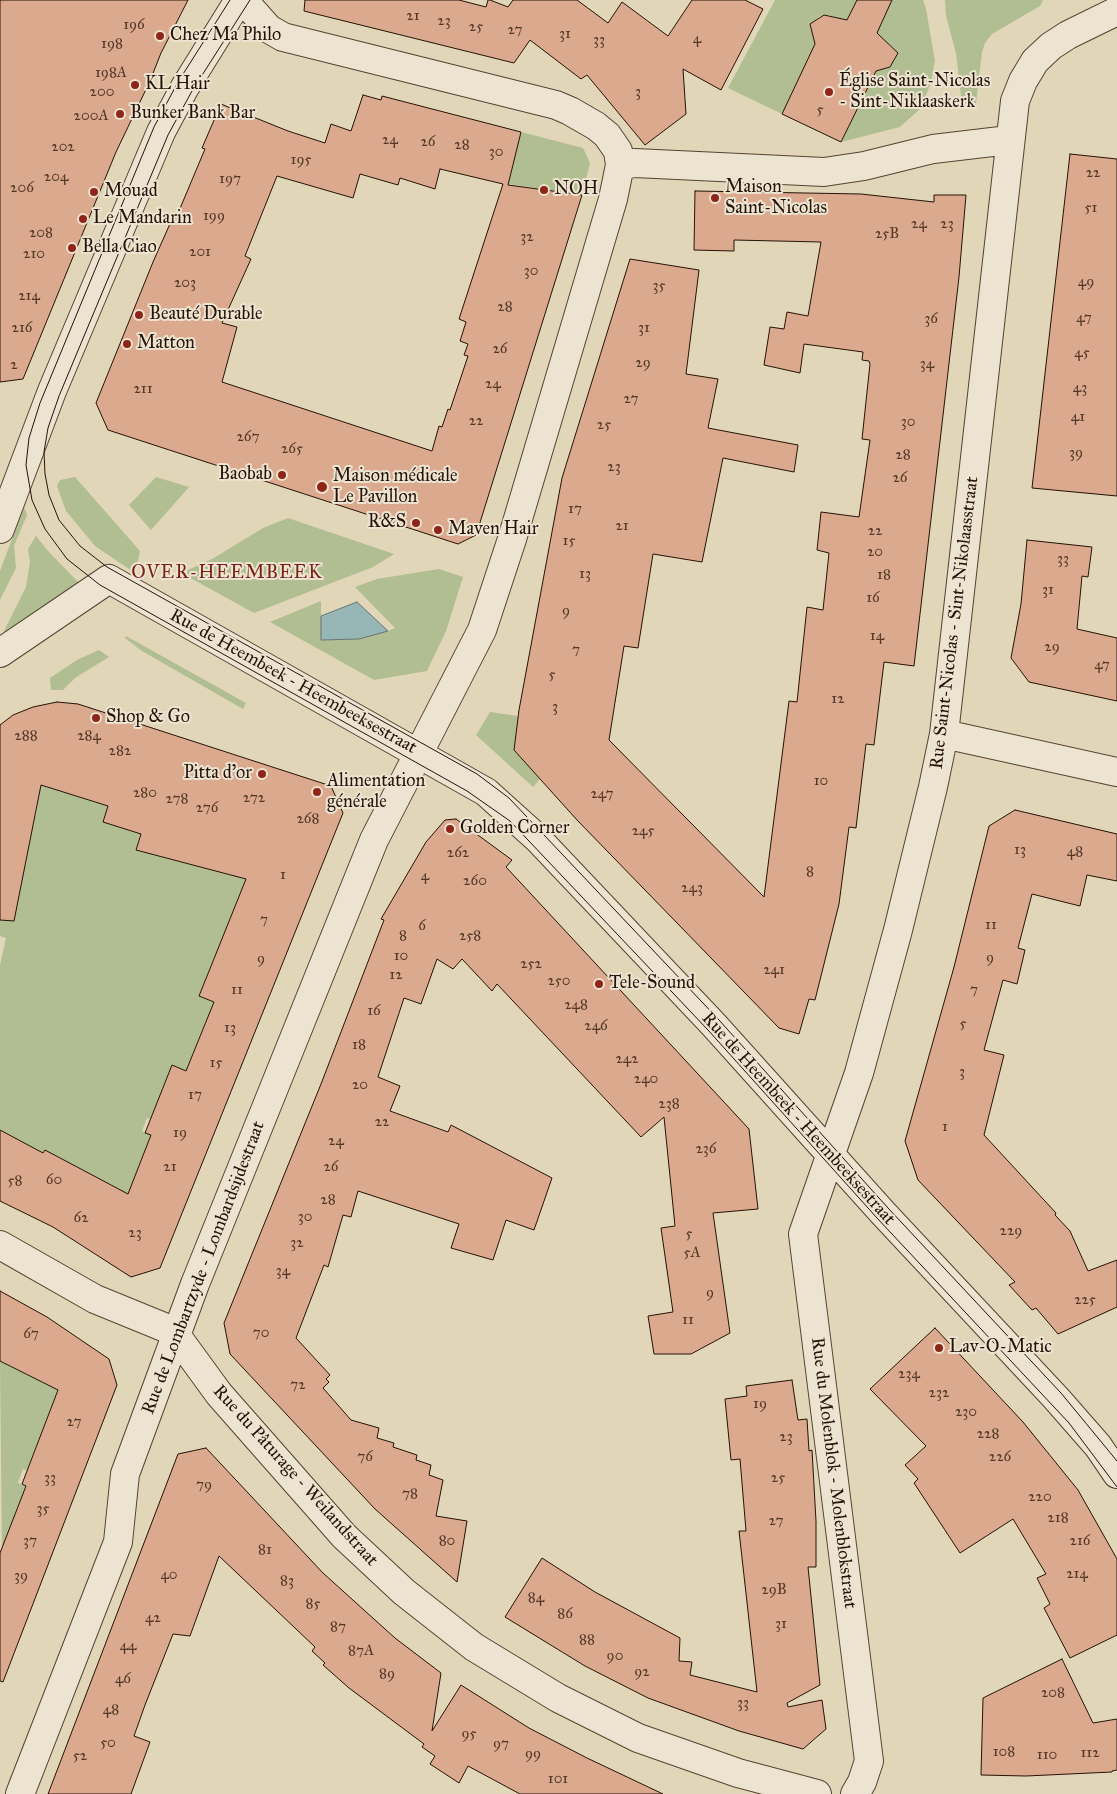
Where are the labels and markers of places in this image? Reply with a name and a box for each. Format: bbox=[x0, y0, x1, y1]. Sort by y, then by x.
place label: Chez Ma Philo bbox=[170, 25, 281, 47]
marker: Chez Ma Philo bbox=[154, 30, 166, 42]
place label: Église Saint-Nicolas - Sint-Niklaaskerk bbox=[839, 71, 990, 114]
place label: KL Hair bbox=[145, 74, 210, 96]
marker: KL Hair bbox=[129, 79, 141, 91]
marker: Église Saint-Nicolas - Sint-Niklaaskerk bbox=[823, 86, 835, 98]
place label: Bunker Bank Bar bbox=[130, 103, 255, 125]
marker: Bunker Bank Bar bbox=[114, 108, 126, 120]
place label: Maison Saint-Nicolas bbox=[725, 177, 827, 220]
place label: NOH bbox=[554, 179, 598, 201]
place label: Mouad bbox=[104, 181, 158, 203]
marker: NOH bbox=[538, 184, 550, 196]
marker: Mouad bbox=[88, 186, 100, 198]
marker: Maison Saint-Nicolas bbox=[709, 192, 721, 204]
place label: Le Mandarin bbox=[93, 208, 192, 230]
marker: Le Mandarin bbox=[77, 213, 89, 225]
place label: Bella Ciao bbox=[82, 237, 157, 259]
marker: Bella Ciao bbox=[66, 242, 78, 254]
place label: Beauté Durable bbox=[149, 304, 262, 326]
marker: Beauté Durable bbox=[133, 309, 145, 321]
place label: Matton bbox=[137, 333, 195, 355]
marker: Matton bbox=[121, 338, 133, 350]
place label: Baobab bbox=[218, 464, 272, 486]
place label: Maison médicale Le Pavillon bbox=[333, 466, 457, 508]
marker: Baobab bbox=[276, 469, 288, 481]
marker: Maison médicale Le Pavillon bbox=[315, 480, 329, 494]
place label: R&S bbox=[368, 512, 406, 534]
marker: R&S bbox=[410, 517, 422, 529]
place label: Maven Hair bbox=[448, 519, 538, 541]
marker: Maven Hair bbox=[432, 524, 444, 536]
place label: Shop & Go bbox=[106, 707, 190, 729]
marker: Shop & Go bbox=[90, 712, 102, 724]
place label: Pitta d'or bbox=[183, 763, 252, 785]
marker: Pitta d'or bbox=[256, 768, 268, 780]
place label: Alimentation générale bbox=[327, 771, 425, 814]
marker: Alimentation générale bbox=[311, 786, 323, 798]
place label: Golden Corner bbox=[460, 818, 569, 840]
marker: Golden Corner bbox=[444, 823, 456, 835]
place label: Tele-Sound bbox=[609, 973, 695, 995]
marker: Tele-Sound bbox=[593, 978, 605, 990]
place label: Lav-O-Matic bbox=[949, 1337, 1052, 1359]
marker: Lav-O-Matic bbox=[933, 1342, 945, 1354]

